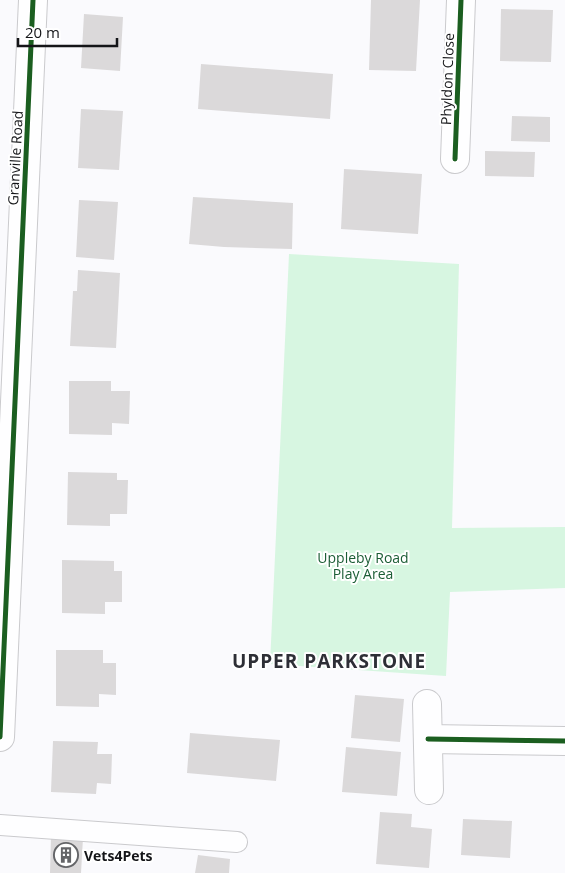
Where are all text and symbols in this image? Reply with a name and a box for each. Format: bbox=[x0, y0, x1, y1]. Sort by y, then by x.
scale bar bbox=[18, 15, 116, 47]
text: 20 m bbox=[25, 22, 60, 42]
street label: Phyldon Close bbox=[436, 33, 458, 125]
street label: Granville Road bbox=[3, 110, 27, 206]
park label: Uppleby Road Play Area bbox=[317, 548, 409, 583]
district label: UPPER PARKSTONE bbox=[232, 648, 426, 674]
building icon: Vets4Pets bbox=[53, 842, 79, 868]
place label: Vets4Pets bbox=[84, 846, 153, 865]

